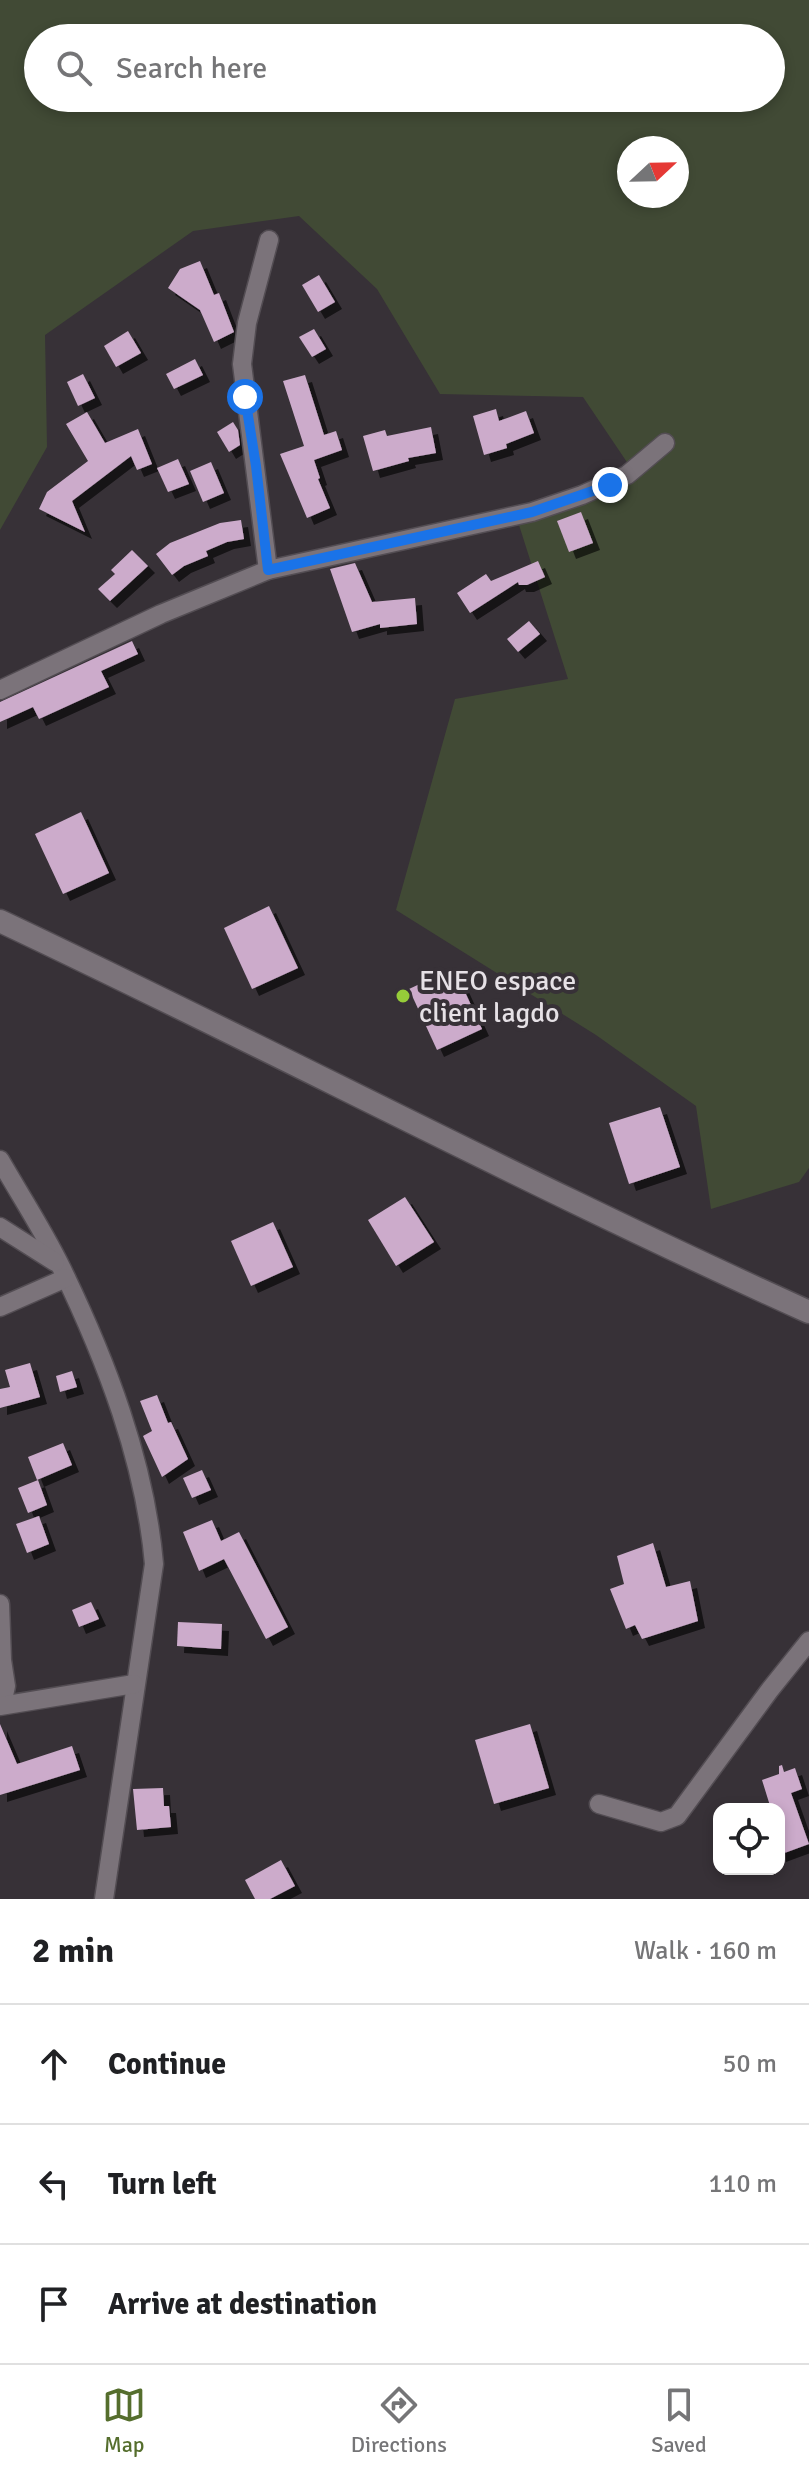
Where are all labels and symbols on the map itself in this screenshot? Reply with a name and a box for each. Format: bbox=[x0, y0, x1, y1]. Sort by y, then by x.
north arrow bbox=[617, 136, 689, 208]
route start bbox=[227, 379, 263, 415]
route end bbox=[592, 467, 628, 503]
place label: ENEO espace client lagdo bbox=[419, 964, 576, 1030]
marker: ENEO espace client lagdo bbox=[394, 987, 412, 1005]

